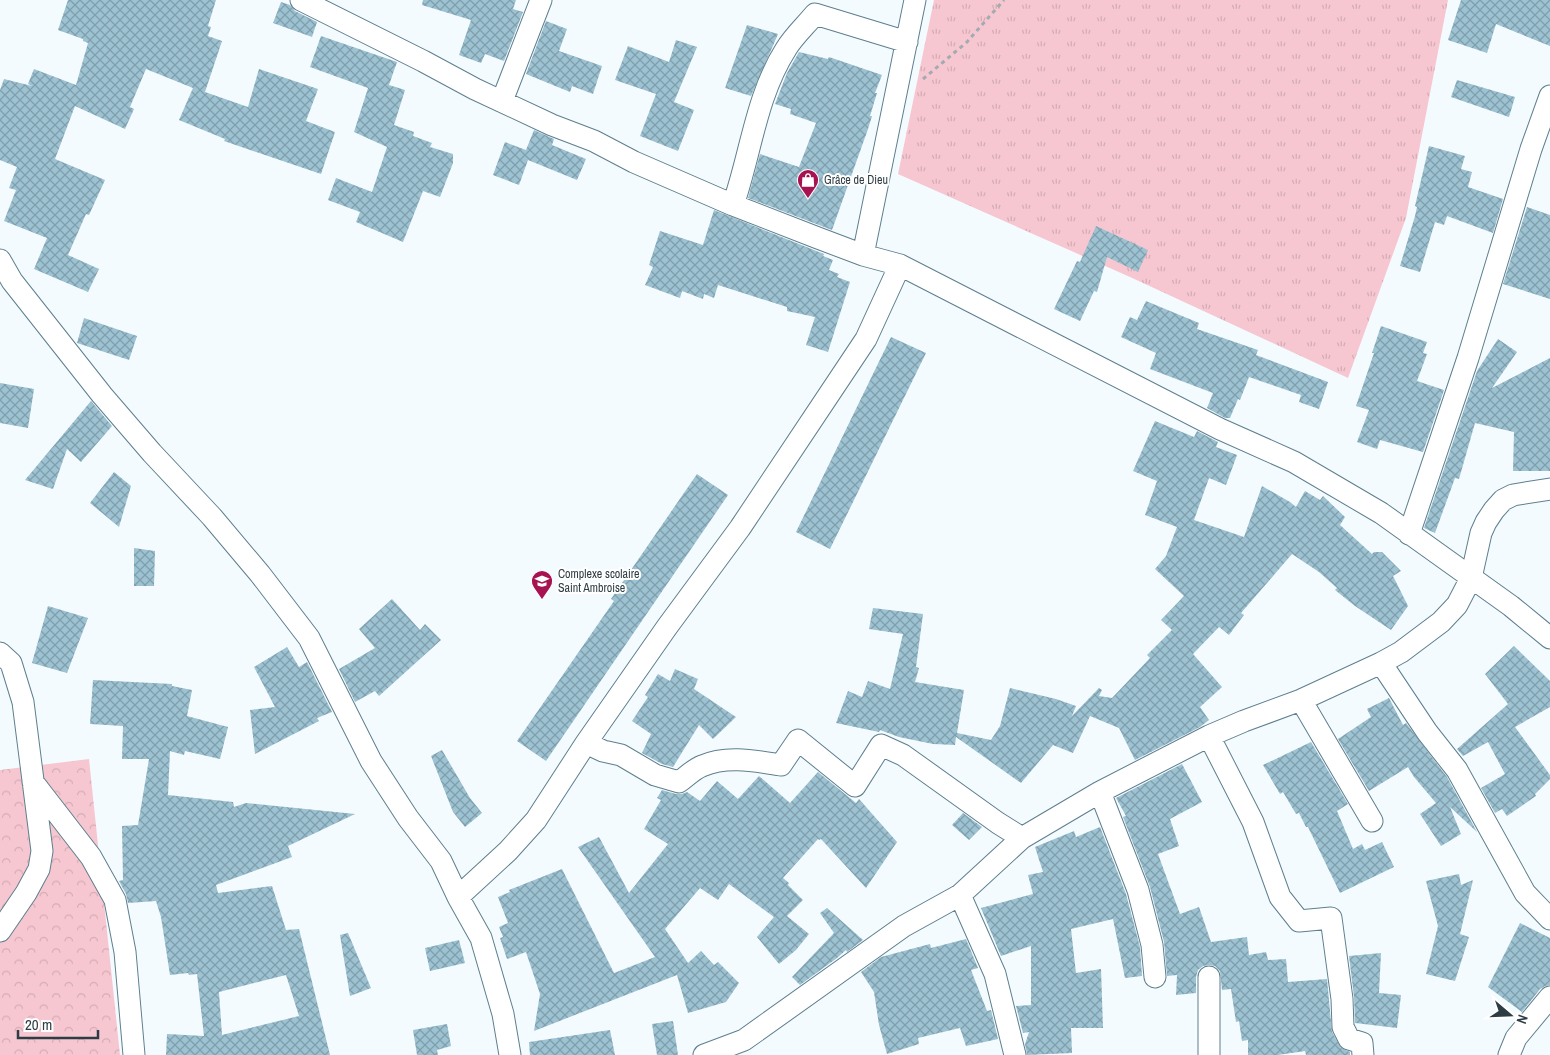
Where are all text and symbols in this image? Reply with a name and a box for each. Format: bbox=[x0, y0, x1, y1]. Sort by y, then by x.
shop icon: Grâce de Dieu bbox=[796, 168, 820, 199]
place label: Grâce de Dieu bbox=[824, 172, 888, 188]
place label: Complexe scolaire Saint Ambroise bbox=[558, 566, 639, 596]
school or university icon: Complexe scolaire Saint Ambroise bbox=[530, 569, 554, 600]
north arrow bbox=[1485, 990, 1535, 1040]
scale bar bbox=[18, 1008, 98, 1040]
text: N bbox=[1512, 1012, 1532, 1026]
text: 20 m bbox=[25, 1014, 52, 1035]

